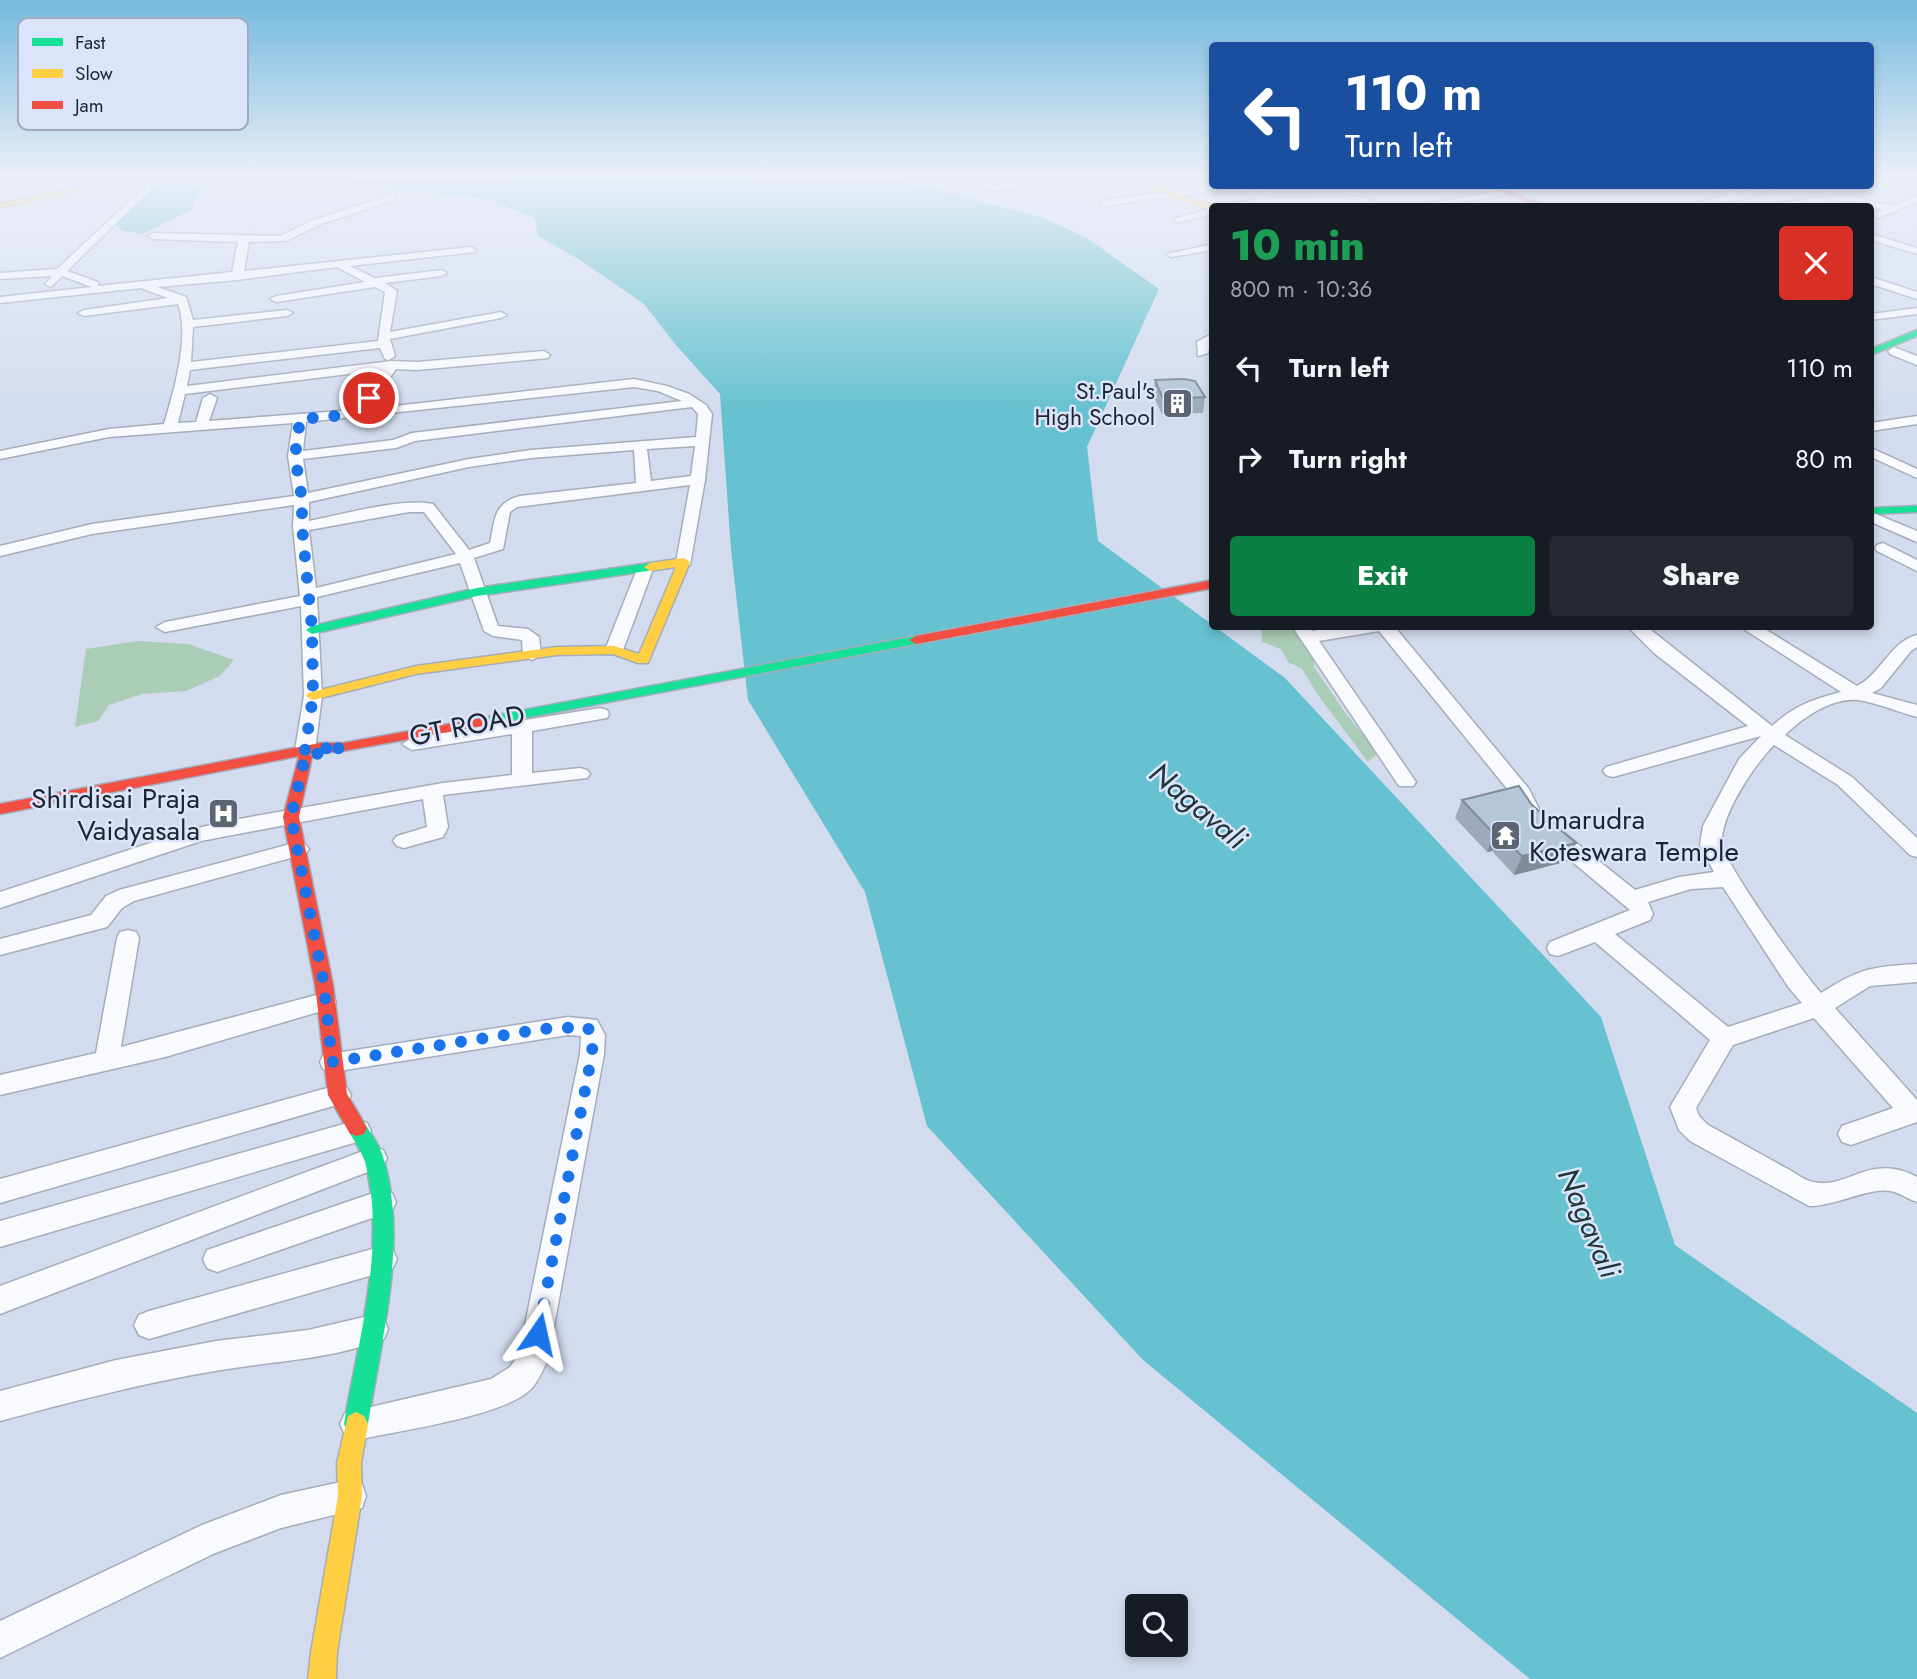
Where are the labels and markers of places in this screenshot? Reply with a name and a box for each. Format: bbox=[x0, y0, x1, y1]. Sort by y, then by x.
pin bbox=[339, 368, 399, 428]
place label: St.Paul's High School bbox=[1034, 374, 1155, 434]
building icon: St.Paul's High School bbox=[1161, 387, 1195, 421]
place label: Shirdisai Praja Vaidyasala bbox=[31, 778, 200, 851]
hospital icon: Shirdisai Praja Vaidyasala bbox=[206, 797, 240, 831]
place label: Umarudra Koteswara Temple bbox=[1529, 799, 1739, 872]
temple icon: Umarudra Koteswara Temple bbox=[1489, 818, 1523, 852]

